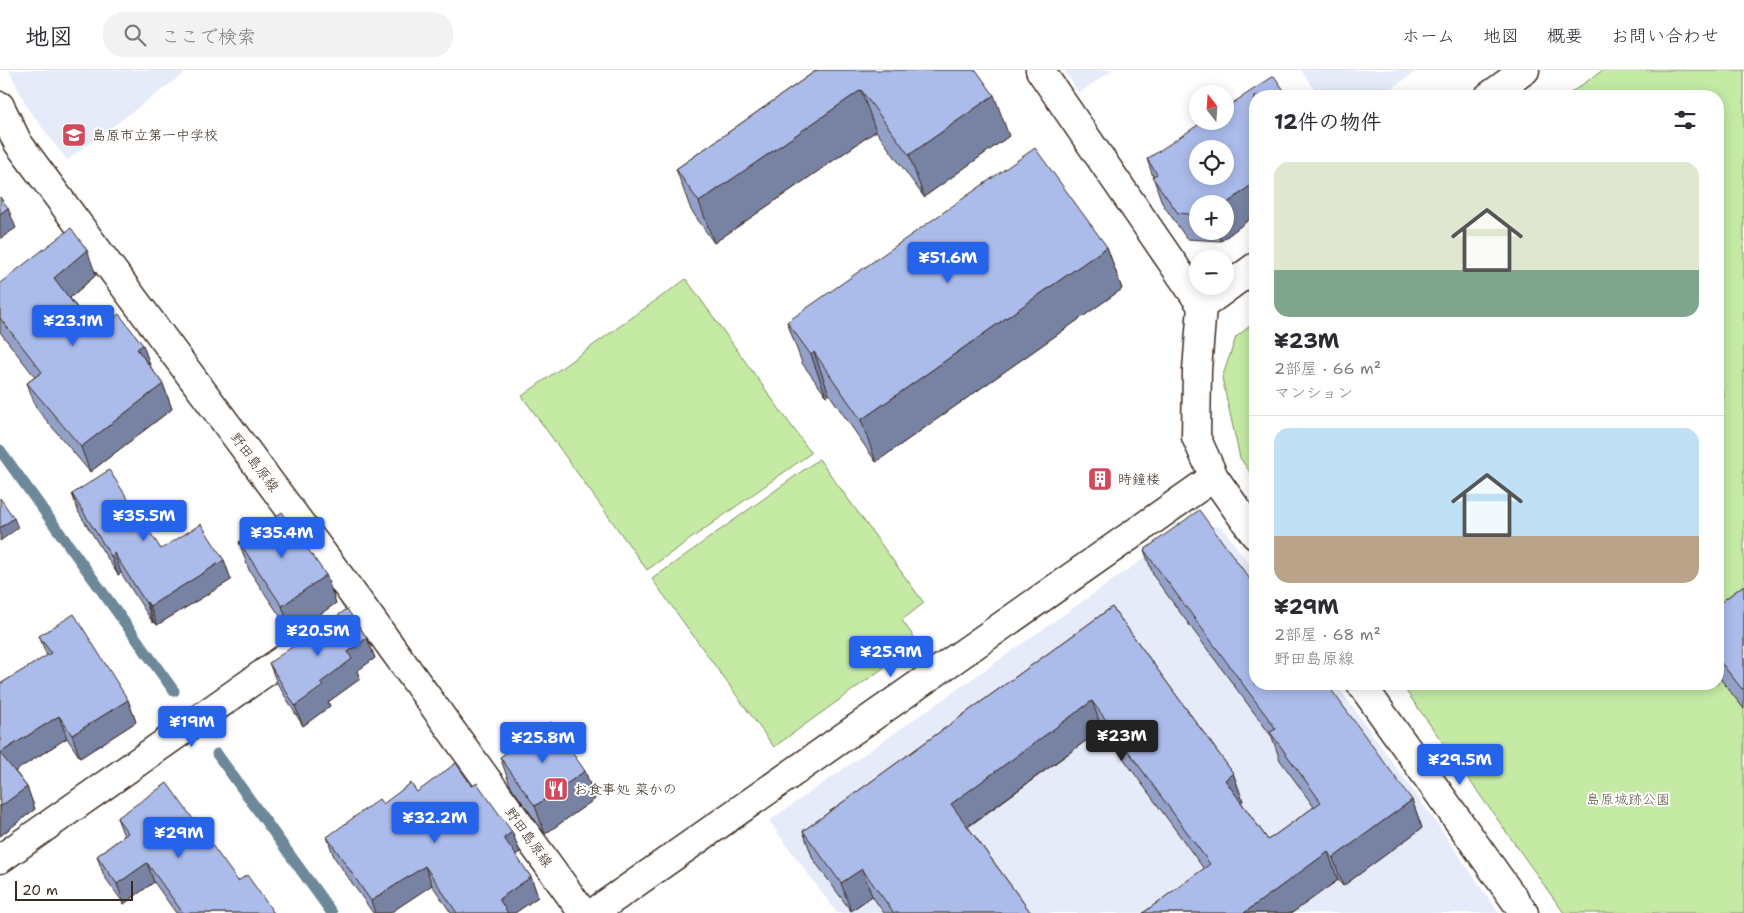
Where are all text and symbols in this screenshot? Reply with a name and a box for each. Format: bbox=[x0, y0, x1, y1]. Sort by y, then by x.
search box bbox=[103, 12, 453, 57]
text: 地図 bbox=[25, 21, 73, 53]
icon: search bbox=[121, 21, 149, 49]
text: ここで検索 bbox=[161, 24, 256, 49]
text: ホーム bbox=[1402, 24, 1455, 48]
text: 地図 bbox=[1483, 24, 1519, 48]
text: 概要 bbox=[1547, 24, 1583, 48]
text: お問い合わせ bbox=[1611, 24, 1719, 48]
north arrow bbox=[1189, 85, 1234, 130]
map controls bbox=[1189, 85, 1234, 295]
icon: filters bbox=[1671, 106, 1699, 134]
text: 12件の物件 bbox=[1274, 108, 1382, 136]
school or university icon: 島原市立第一中学校 bbox=[61, 122, 87, 148]
place label: 島原市立第一中学校 bbox=[92, 126, 218, 144]
button: locate bbox=[1189, 140, 1234, 185]
button: + bbox=[1189, 195, 1234, 240]
icon: home bbox=[1442, 195, 1532, 285]
pin: ¥51.6M bbox=[907, 242, 989, 284]
text: ¥51.6M bbox=[919, 247, 978, 268]
button: − bbox=[1189, 250, 1234, 295]
pin: ¥23.1M bbox=[32, 304, 114, 347]
text: ¥23.1M bbox=[43, 310, 103, 331]
text: ¥23M bbox=[1274, 327, 1339, 355]
text: 2部屋 · 66 m² bbox=[1274, 358, 1381, 379]
text: マンション bbox=[1274, 382, 1353, 403]
street label: 野田島原線 bbox=[227, 429, 283, 495]
icon: home bbox=[1442, 460, 1532, 550]
building icon: 時鐘楼 bbox=[1087, 466, 1113, 492]
place label: 時鐘楼 bbox=[1118, 470, 1160, 488]
pin: ¥35.5M bbox=[103, 500, 185, 542]
text: ¥35.5M bbox=[113, 505, 175, 526]
pin: ¥35.4M bbox=[241, 516, 323, 559]
text: ¥35.4M bbox=[251, 522, 313, 543]
text: ¥29M bbox=[1274, 593, 1339, 621]
pin: ¥20.5M bbox=[277, 614, 359, 657]
text: ¥20.5M bbox=[286, 620, 350, 641]
text: 2部屋 · 68 m² bbox=[1274, 624, 1381, 645]
pin: ¥25.9M bbox=[850, 636, 932, 678]
text: ¥25.9M bbox=[860, 641, 922, 662]
text: 野田島原線 bbox=[1274, 648, 1354, 669]
pin: ¥19M bbox=[162, 706, 222, 748]
text: ¥19M bbox=[169, 711, 215, 732]
pin: ¥23M bbox=[1092, 720, 1152, 762]
pin: ¥25.8M bbox=[502, 722, 584, 764]
text: ¥23M bbox=[1097, 725, 1147, 746]
text: ¥25.8M bbox=[511, 727, 575, 748]
pin: ¥29.5M bbox=[1419, 744, 1501, 786]
text: ¥29.5M bbox=[1428, 749, 1492, 770]
restaurant icon: お食事処 菜かの bbox=[543, 776, 569, 802]
place label: お食事処 菜かの bbox=[574, 780, 677, 798]
park label: 島原城跡公園 bbox=[1586, 790, 1670, 808]
pin: ¥32.2M bbox=[394, 802, 476, 844]
street label: 野田島原線 bbox=[501, 803, 557, 871]
text: ¥32.2M bbox=[403, 807, 467, 828]
pin: ¥29M bbox=[149, 816, 209, 859]
text: ¥29M bbox=[154, 822, 204, 843]
scale bar bbox=[15, 878, 132, 901]
text: 20 m bbox=[22, 881, 58, 899]

